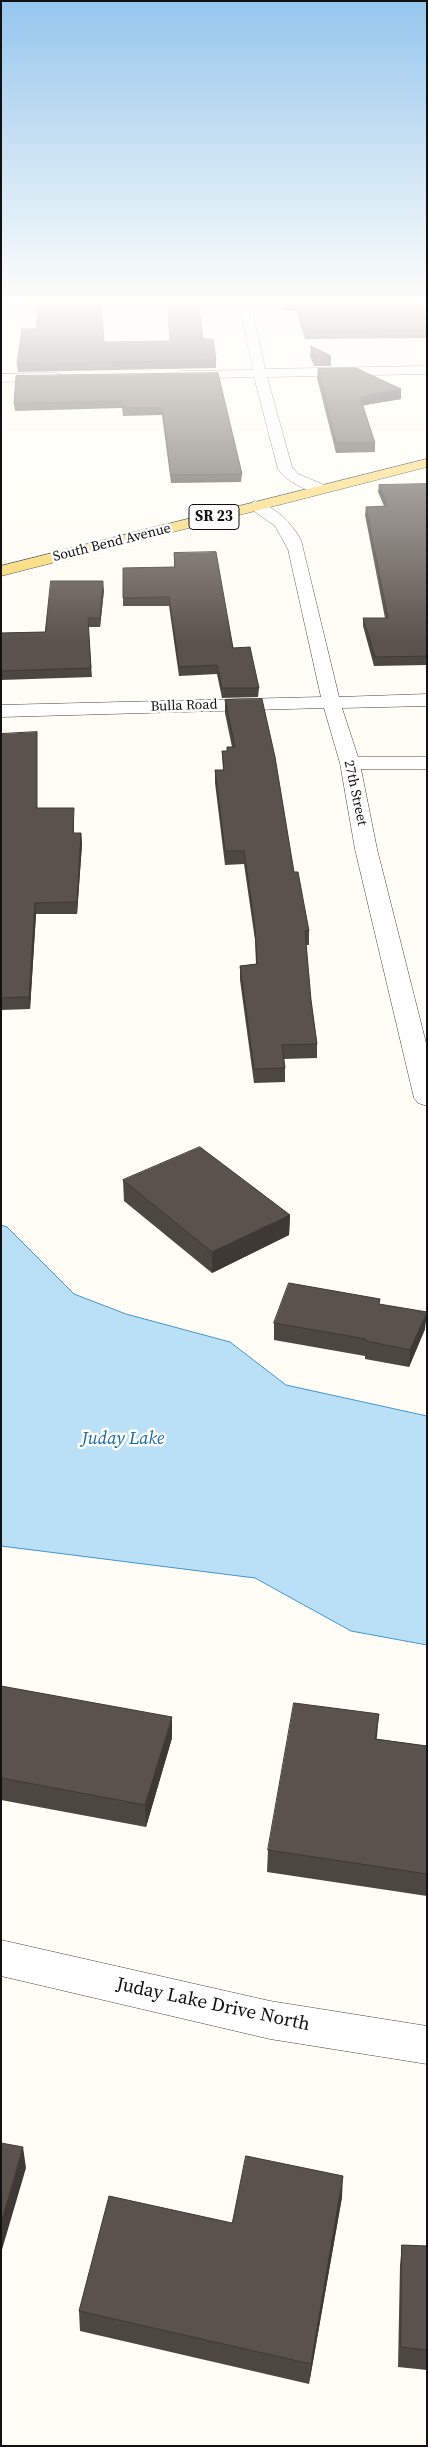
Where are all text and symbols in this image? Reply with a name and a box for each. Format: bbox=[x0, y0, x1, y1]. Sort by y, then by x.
road number: SR 23 bbox=[189, 504, 239, 530]
street label: South Bend Avenue bbox=[51, 520, 173, 566]
street label: Bulla Road bbox=[150, 696, 218, 716]
street label: 27th Street bbox=[340, 759, 370, 827]
water label: Juday Lake bbox=[82, 1428, 164, 1450]
street label: Juday Lake Drive North bbox=[114, 1973, 312, 2037]

